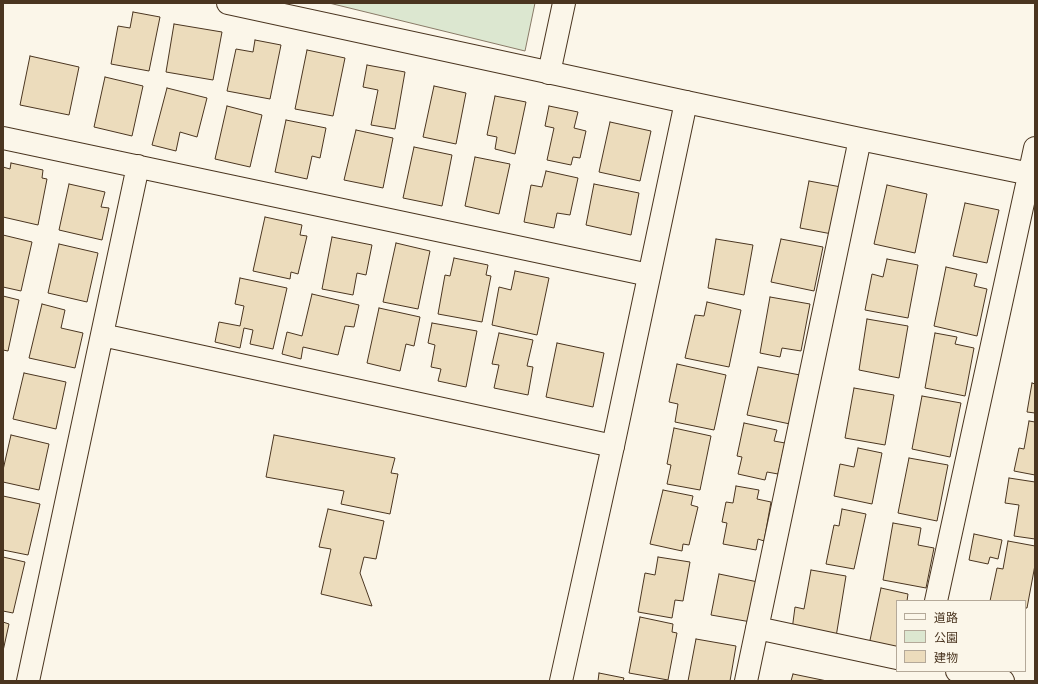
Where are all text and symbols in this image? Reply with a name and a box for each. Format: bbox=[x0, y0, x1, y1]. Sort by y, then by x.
legend bbox=[896, 600, 1026, 672]
text: 道路 bbox=[934, 610, 958, 625]
text: 公園 bbox=[934, 630, 958, 645]
text: 建物 bbox=[934, 650, 958, 665]

